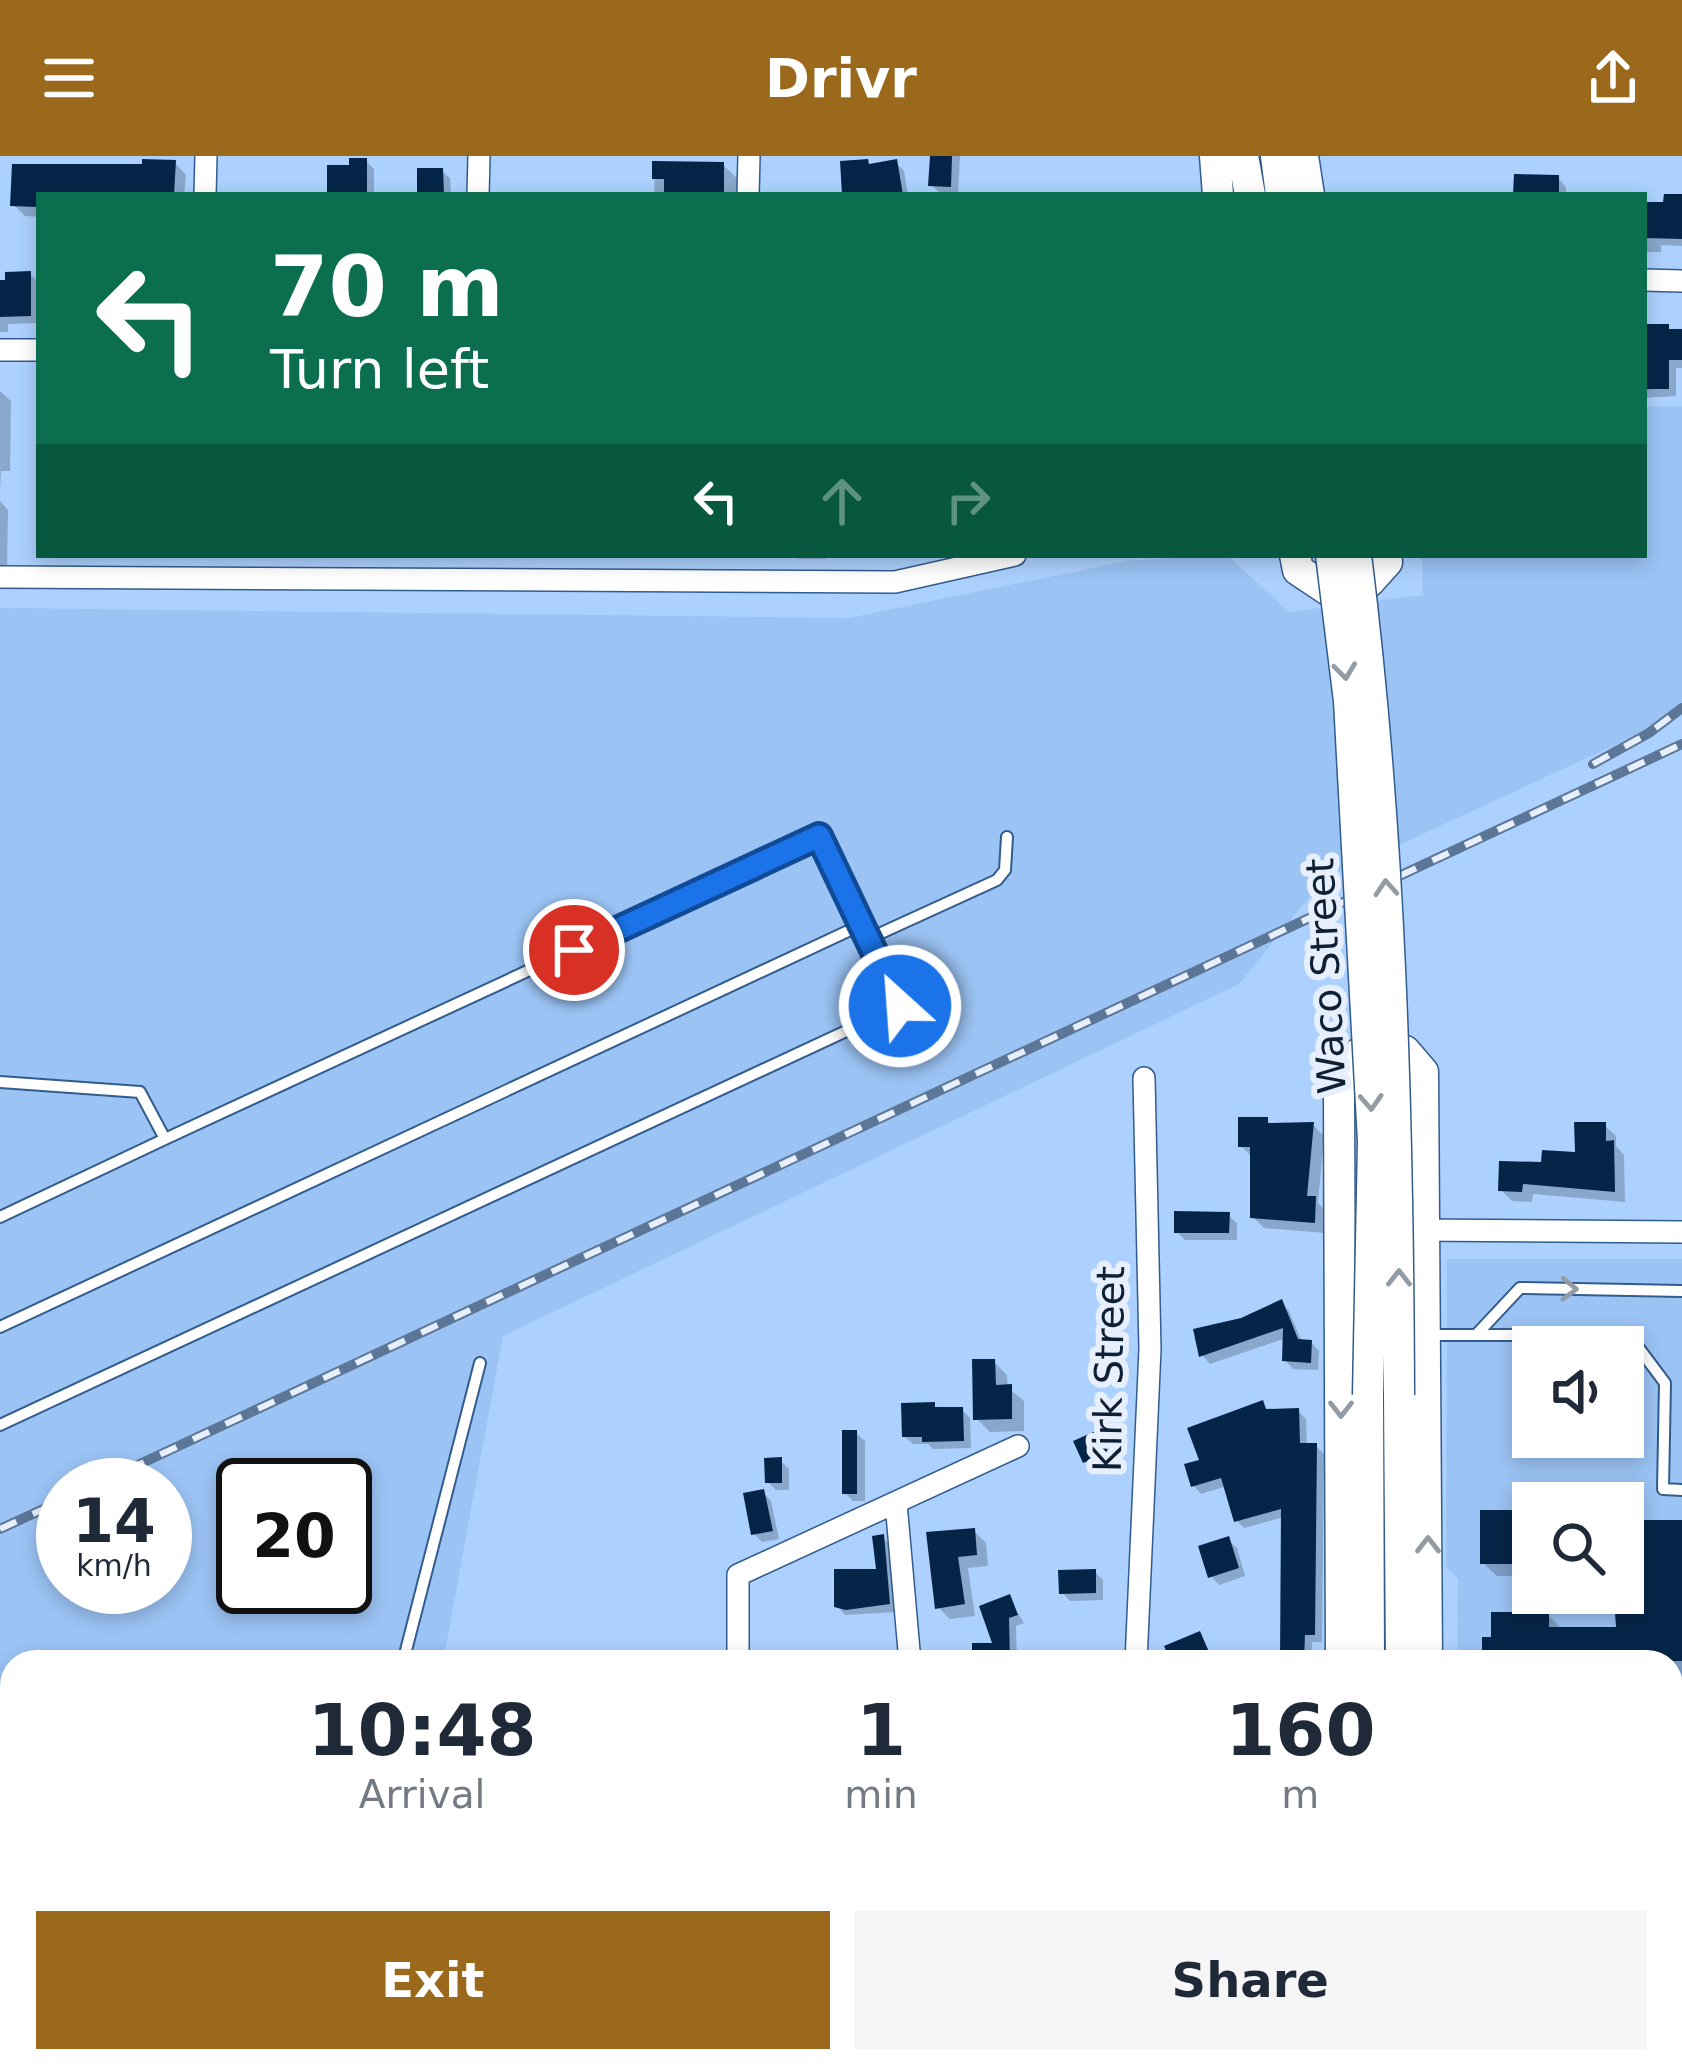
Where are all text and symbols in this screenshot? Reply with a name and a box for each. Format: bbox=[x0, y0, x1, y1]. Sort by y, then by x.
icon: menu bbox=[36, 45, 102, 111]
icon: share bbox=[1580, 45, 1646, 111]
text: Drivr bbox=[765, 47, 917, 110]
text: 70 m bbox=[270, 238, 504, 336]
icon: left bbox=[72, 240, 228, 396]
text: Turn left bbox=[270, 338, 489, 401]
icon: left bbox=[683, 468, 749, 534]
icon: ahead bbox=[809, 468, 875, 534]
icon: right bbox=[935, 468, 1001, 534]
one-way arrow bbox=[1331, 661, 1357, 681]
street label: Waco Street bbox=[1297, 857, 1355, 1095]
one-way arrow bbox=[1373, 878, 1399, 897]
pin bbox=[523, 899, 625, 1001]
icon: arrive bbox=[541, 917, 607, 983]
position arrow bbox=[837, 943, 963, 1069]
one-way arrow bbox=[1358, 1093, 1384, 1112]
street label: Kirk Street bbox=[1085, 1266, 1133, 1472]
one-way arrow bbox=[1386, 1268, 1412, 1286]
one-way arrow bbox=[1560, 1276, 1579, 1302]
map controls bbox=[1512, 1326, 1644, 1614]
button: sound bbox=[1512, 1326, 1644, 1458]
one-way arrow bbox=[1328, 1401, 1354, 1419]
speed limit sign: 20 bbox=[216, 1458, 372, 1614]
button: search bbox=[1512, 1482, 1644, 1614]
text: 14 bbox=[72, 1486, 156, 1556]
one-way arrow bbox=[1415, 1535, 1441, 1553]
text: km/h bbox=[76, 1548, 152, 1583]
text: 10:48 bbox=[307, 1688, 537, 1772]
text: 1 bbox=[856, 1688, 906, 1772]
text: 160 bbox=[1225, 1688, 1375, 1772]
text: Arrival bbox=[359, 1772, 485, 1817]
text: min bbox=[844, 1772, 918, 1817]
text: m bbox=[1281, 1772, 1319, 1817]
button: Exit bbox=[36, 1911, 830, 2049]
button: Share bbox=[854, 1911, 1647, 2049]

